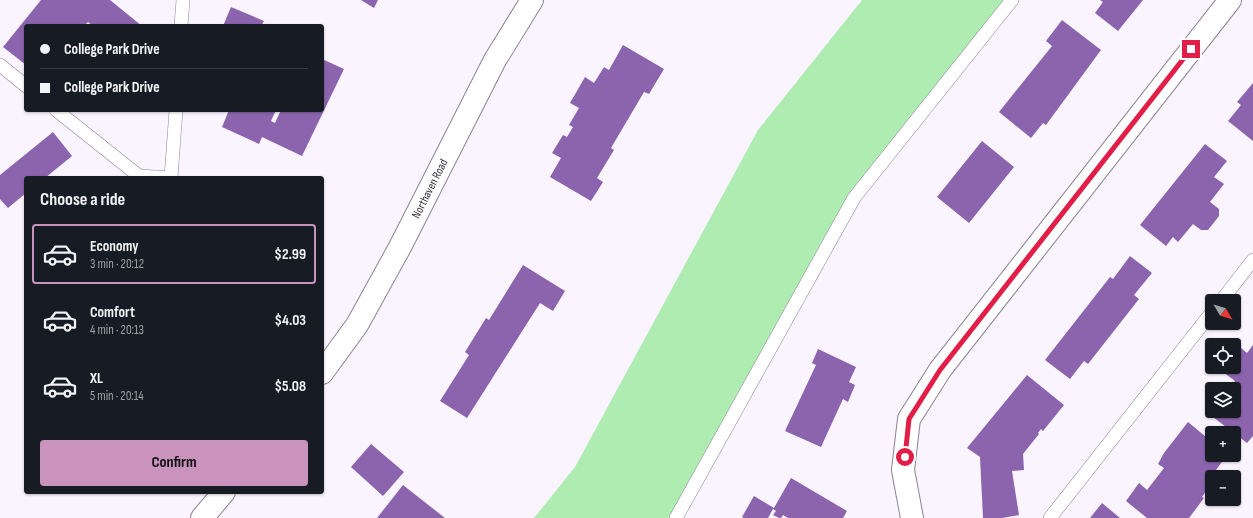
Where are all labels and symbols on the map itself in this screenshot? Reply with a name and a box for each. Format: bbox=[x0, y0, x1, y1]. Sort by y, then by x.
route end bbox=[1182, 40, 1200, 58]
street label: Northaven Road bbox=[409, 157, 451, 221]
north arrow bbox=[1205, 294, 1241, 330]
route start bbox=[896, 448, 914, 466]

